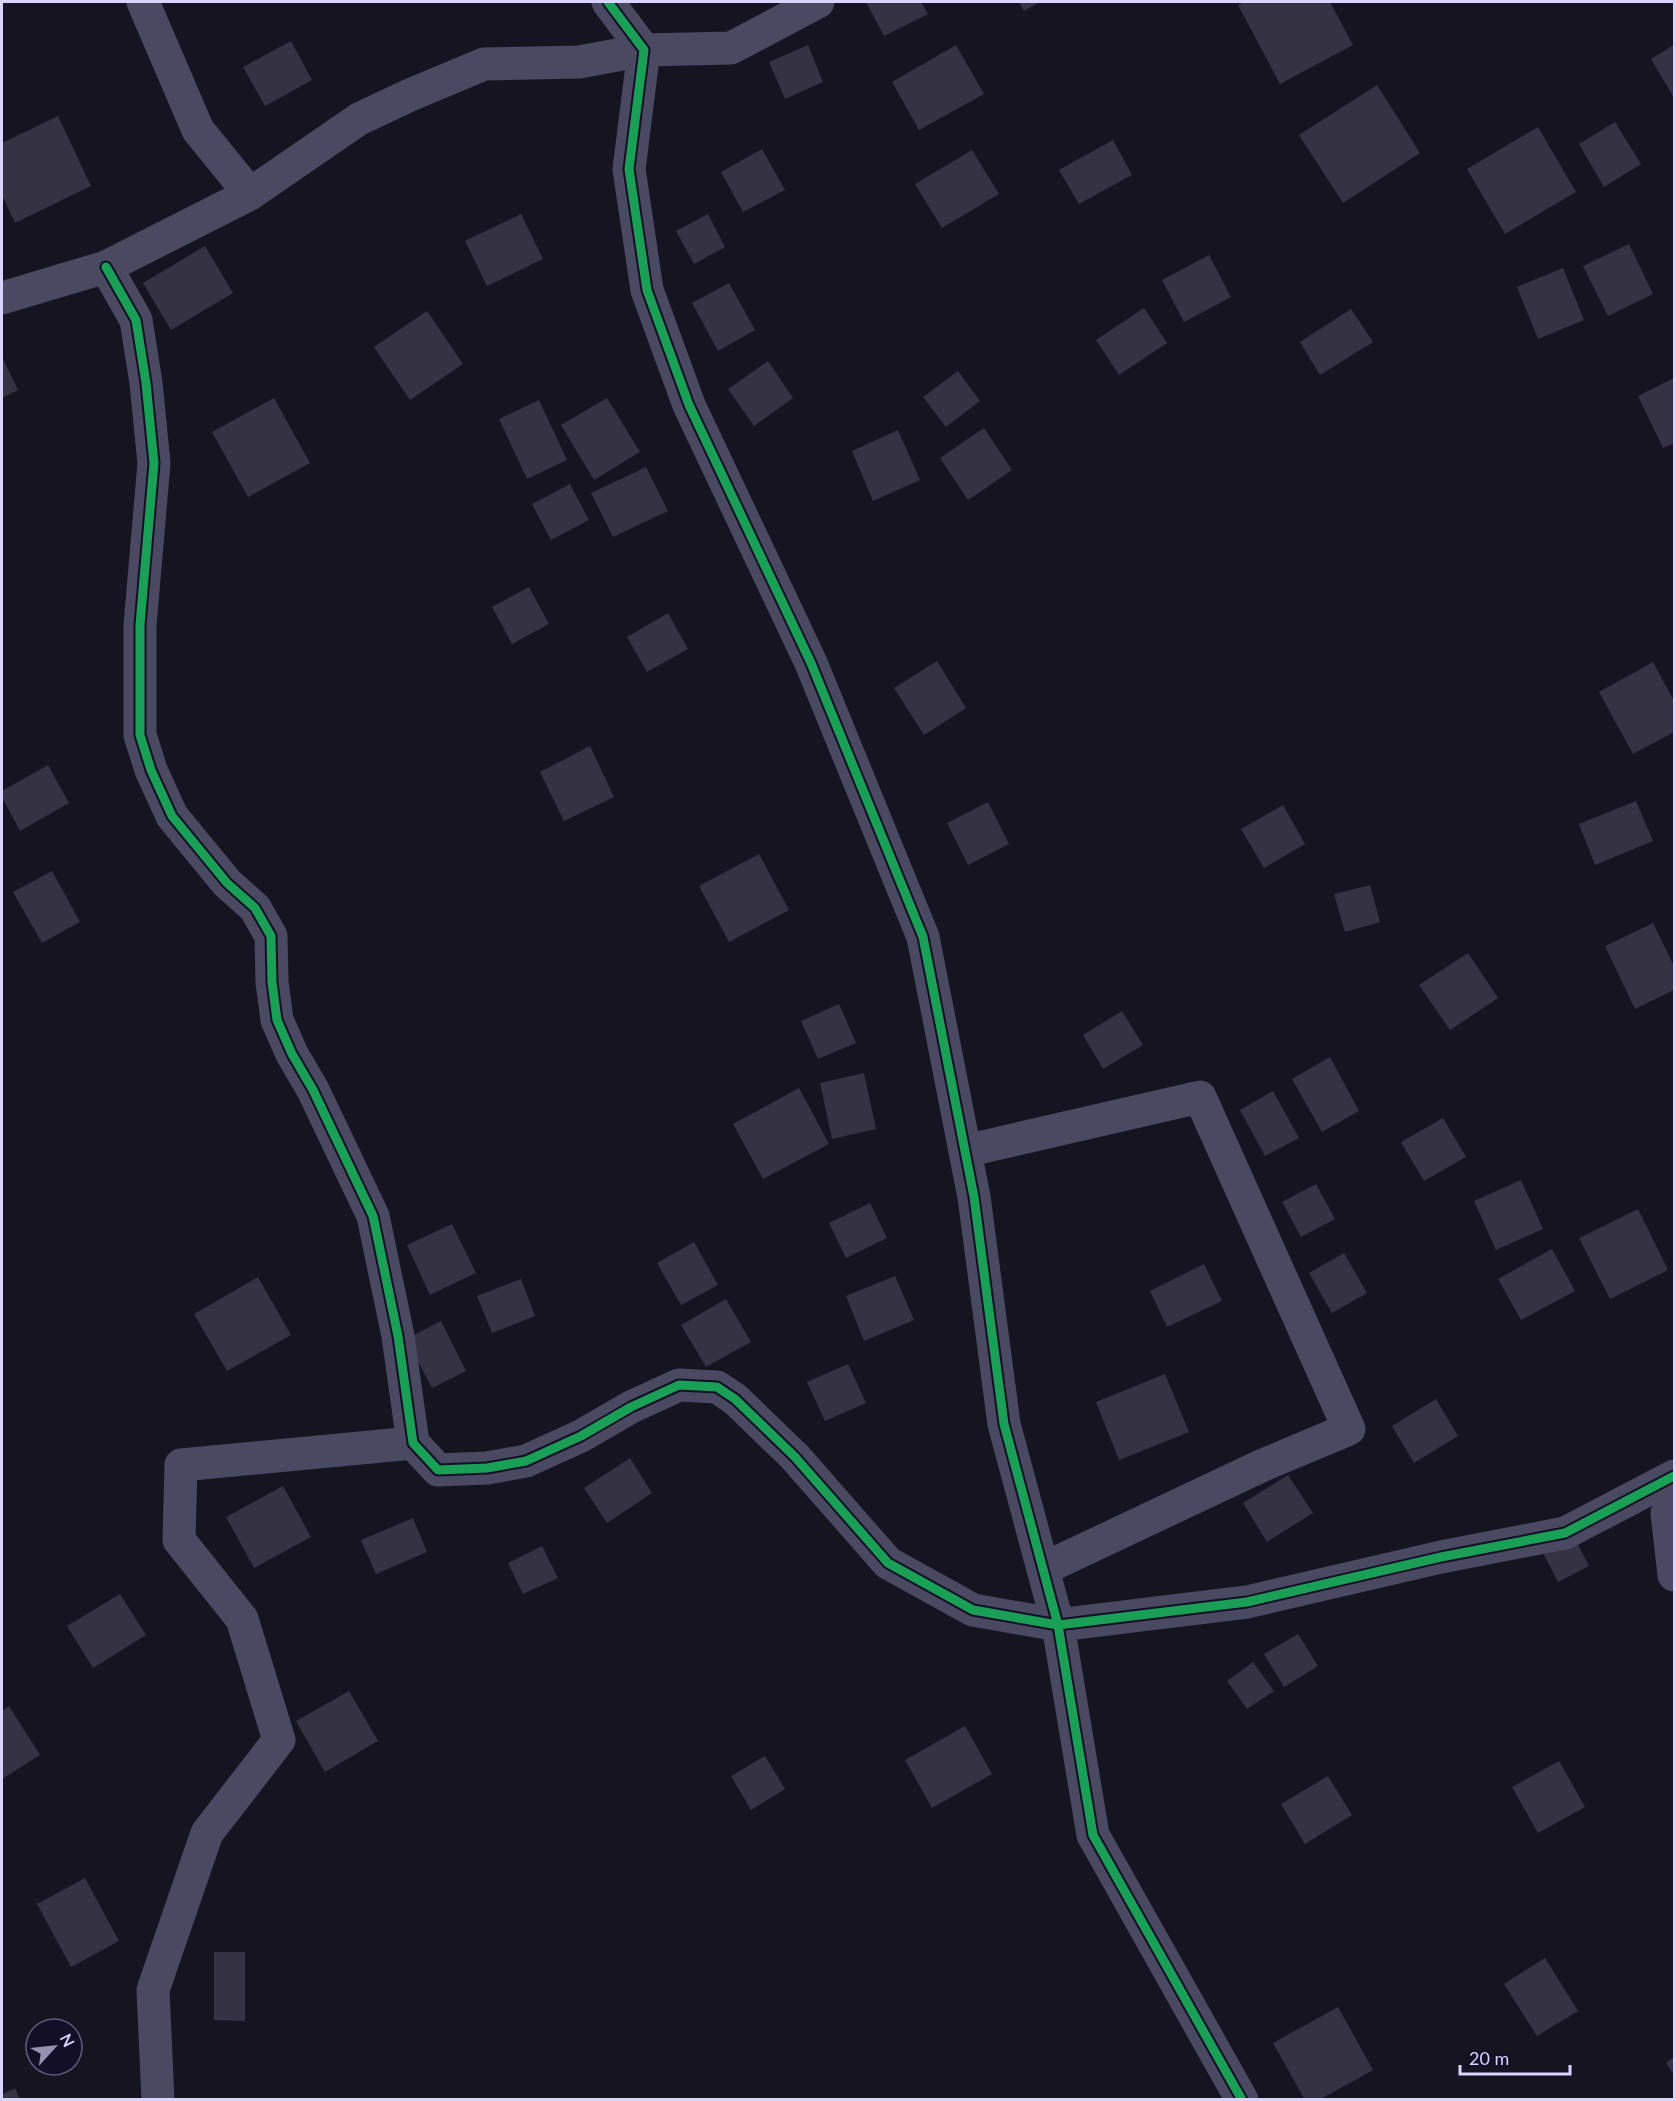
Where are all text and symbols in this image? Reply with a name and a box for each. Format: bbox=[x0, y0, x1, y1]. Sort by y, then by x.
north arrow bbox=[24, 2017, 84, 2077]
text: N bbox=[57, 2030, 79, 2050]
scale bar bbox=[1460, 2038, 1570, 2076]
text: 20 m bbox=[1469, 2047, 1509, 2069]

